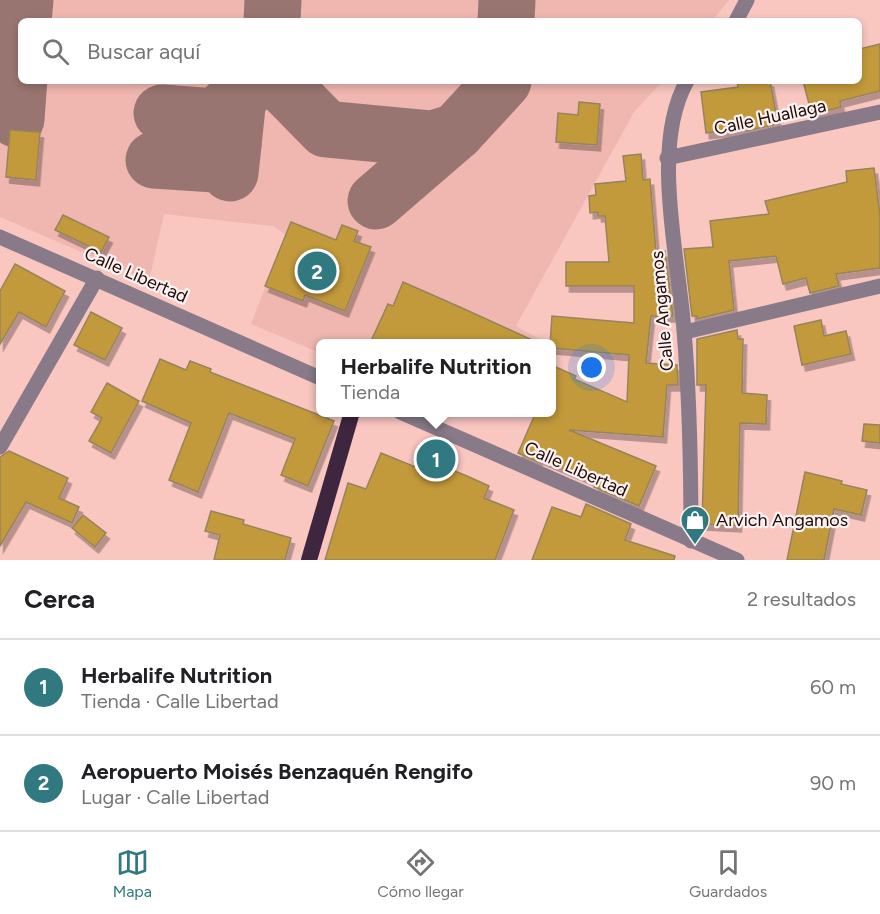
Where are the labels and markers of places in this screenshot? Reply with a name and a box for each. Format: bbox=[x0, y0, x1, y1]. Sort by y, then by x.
pin: 2 bbox=[298, 248, 336, 294]
pin: 1 bbox=[416, 436, 456, 482]
shop icon: Arvich Angamos bbox=[679, 504, 711, 546]
place label: Arvich Angamos bbox=[716, 509, 848, 531]

